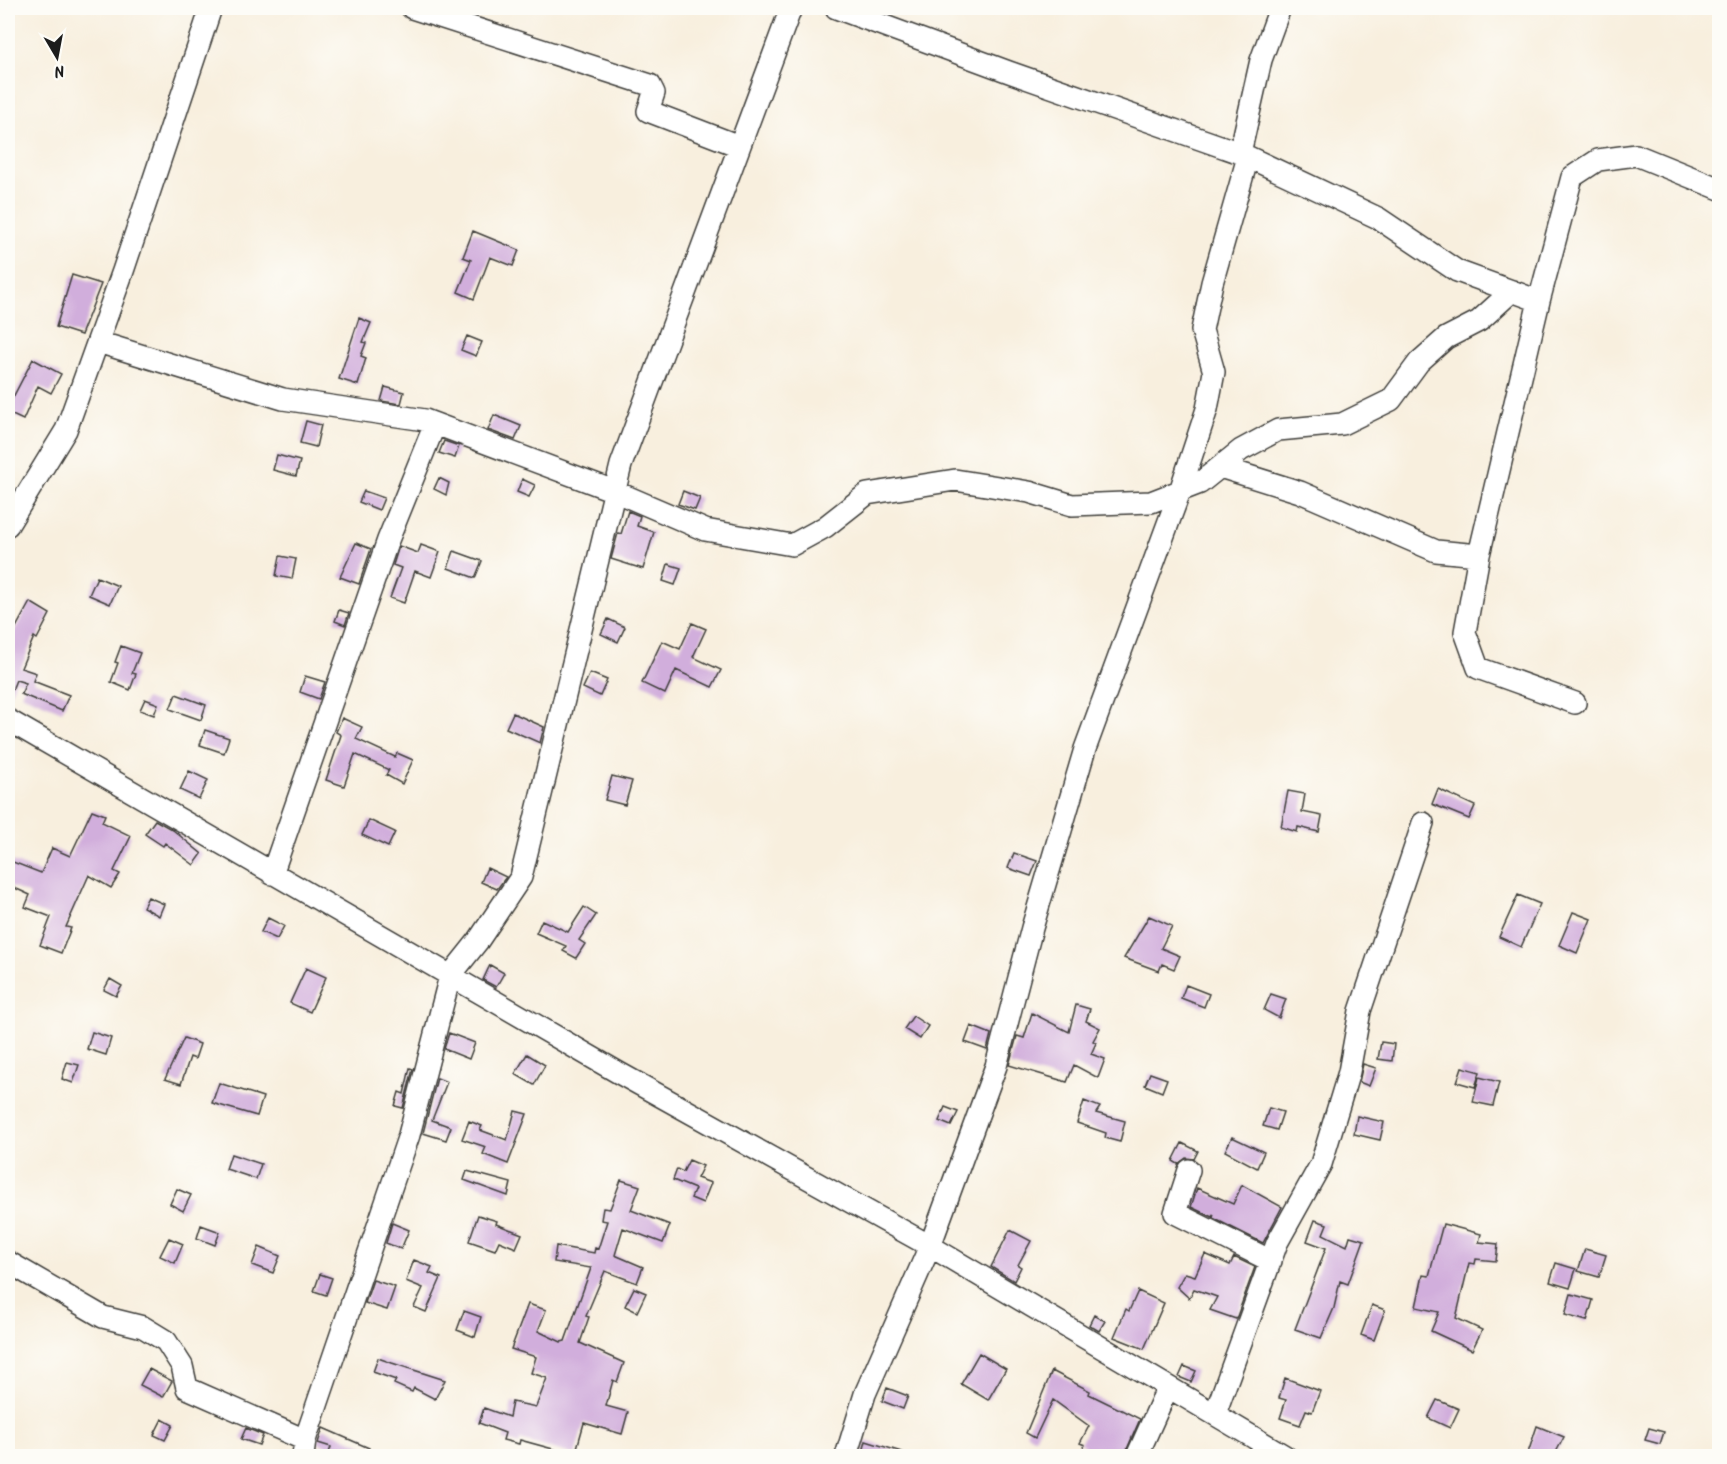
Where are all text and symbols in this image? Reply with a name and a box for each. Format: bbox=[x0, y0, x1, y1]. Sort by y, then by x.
north arrow bbox=[27, 27, 87, 87]
text: N bbox=[52, 57, 66, 83]

